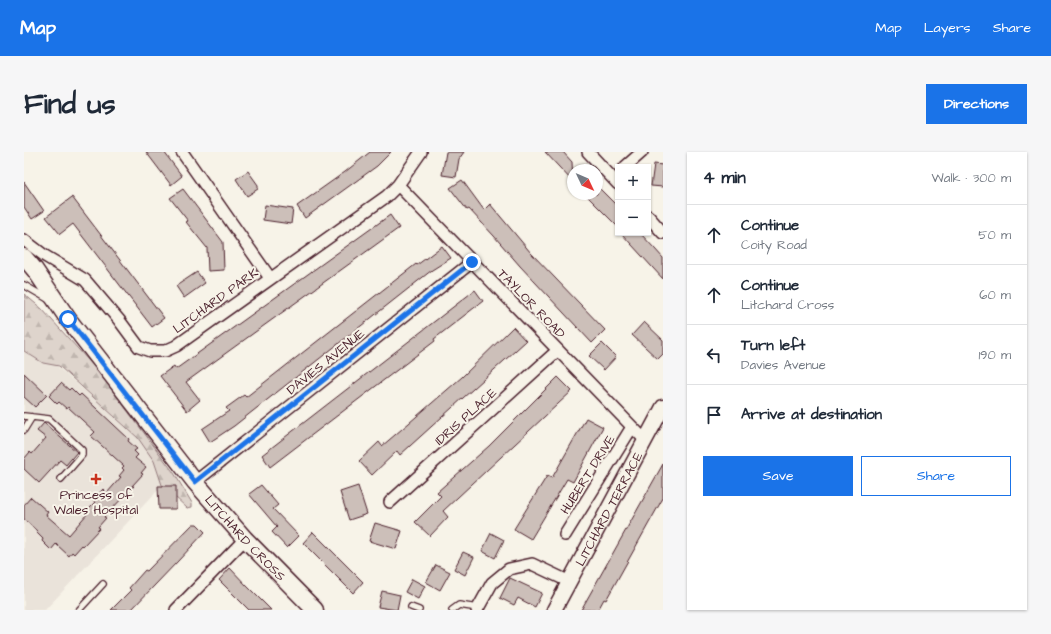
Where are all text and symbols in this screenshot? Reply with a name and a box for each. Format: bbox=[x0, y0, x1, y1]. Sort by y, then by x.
text: Map bbox=[20, 15, 56, 42]
text: Map bbox=[875, 18, 902, 38]
text: Layers bbox=[924, 18, 971, 38]
text: Share bbox=[993, 18, 1031, 38]
button: Directions bbox=[926, 84, 1027, 124]
text: Find us bbox=[24, 85, 115, 124]
north arrow bbox=[567, 164, 603, 200]
map controls bbox=[615, 164, 651, 236]
button: + bbox=[615, 164, 651, 200]
text: 4 min bbox=[703, 166, 746, 190]
text: Walk · 300 m bbox=[932, 169, 1011, 187]
button: − bbox=[615, 200, 651, 236]
text: Continue bbox=[741, 215, 799, 236]
icon: ahead bbox=[703, 224, 725, 246]
text: 50 m bbox=[978, 226, 1011, 244]
text: Coity Road bbox=[741, 236, 807, 254]
route end bbox=[463, 253, 481, 271]
street label: LITCHARD PARK bbox=[169, 264, 262, 338]
street label: TAYLOR ROAD bbox=[493, 265, 570, 343]
text: Continue bbox=[741, 275, 799, 296]
icon: ahead bbox=[703, 284, 725, 306]
text: 60 m bbox=[979, 286, 1011, 304]
text: Litchard Cross bbox=[741, 296, 834, 314]
route start bbox=[59, 310, 77, 328]
street label: DAVIES AVENUE bbox=[283, 325, 369, 399]
text: Turn left bbox=[741, 335, 805, 356]
icon: left bbox=[703, 344, 725, 366]
text: 190 m bbox=[978, 346, 1011, 364]
text: Davies Avenue bbox=[741, 356, 826, 374]
street label: IDRIS PLACE bbox=[431, 384, 501, 449]
icon: arrive bbox=[703, 404, 725, 426]
text: Arrive at destination bbox=[741, 404, 882, 425]
street label: HUBERT DRIVE bbox=[556, 431, 620, 518]
street label: LITCHARD TERRACE bbox=[571, 449, 647, 569]
button: Save bbox=[703, 456, 853, 496]
button: Share bbox=[861, 456, 1011, 496]
marker: Princess of Wales Hospital bbox=[90, 473, 102, 485]
place label: Princess of Wales Hospital bbox=[54, 486, 138, 519]
street label: LITCHARD CROSS bbox=[200, 491, 289, 585]

